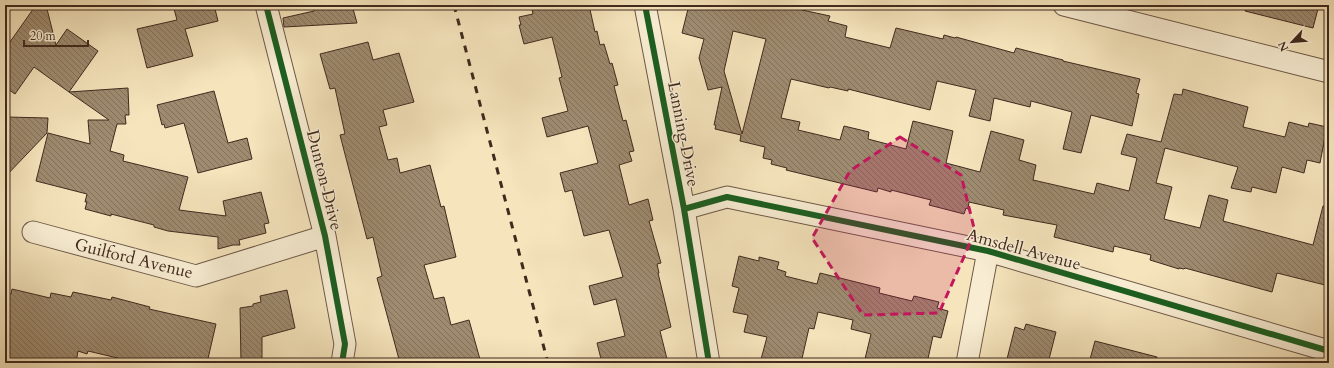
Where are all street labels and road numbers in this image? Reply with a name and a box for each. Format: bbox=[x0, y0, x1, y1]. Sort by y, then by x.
street label: Lanning Drive bbox=[662, 80, 705, 189]
street label: Dunton Drive bbox=[301, 128, 348, 233]
street label: Amsdell Avenue bbox=[964, 223, 1083, 276]
street label: Guilford Avenue bbox=[72, 233, 195, 284]

